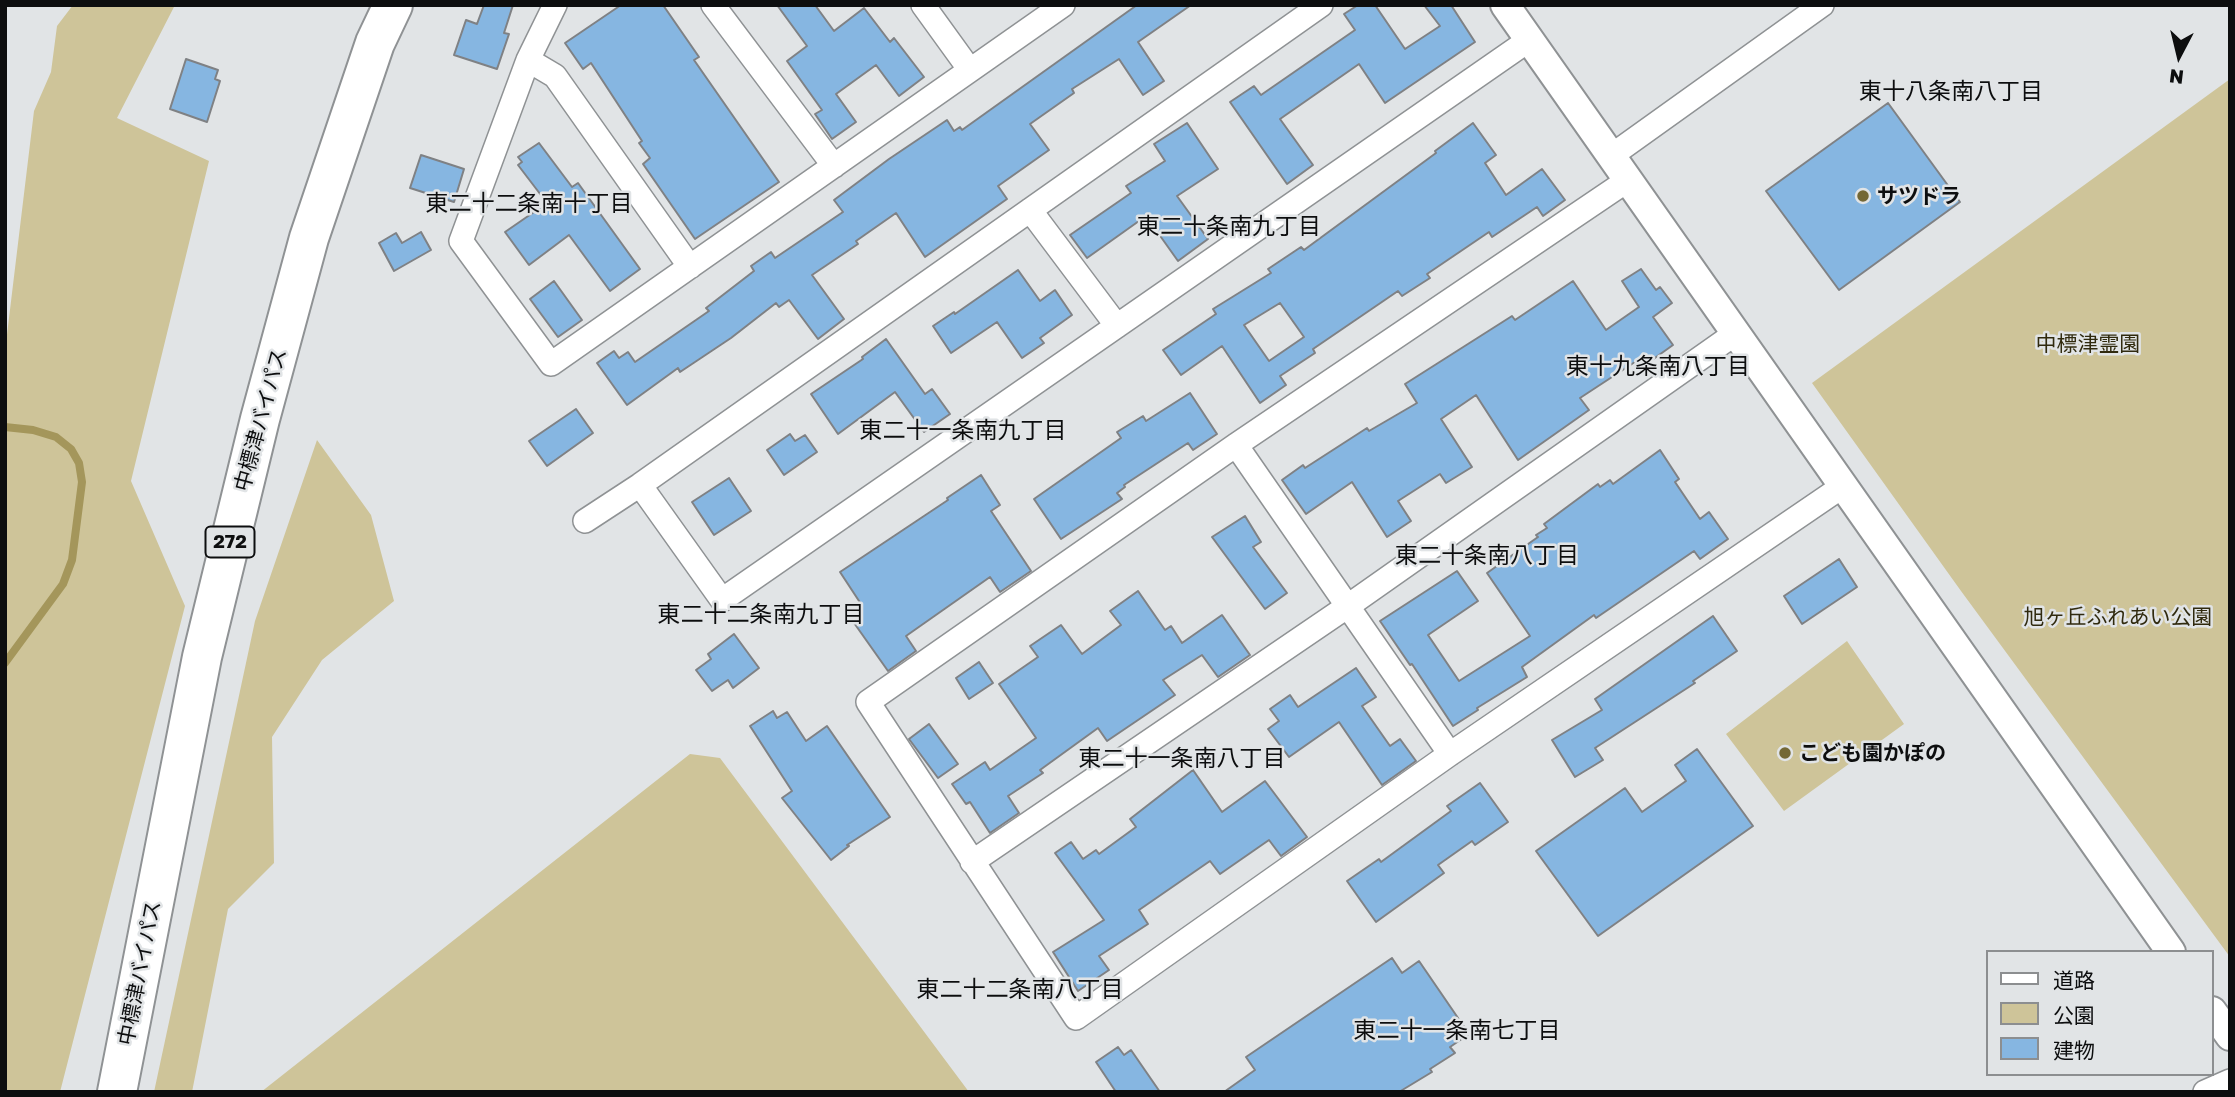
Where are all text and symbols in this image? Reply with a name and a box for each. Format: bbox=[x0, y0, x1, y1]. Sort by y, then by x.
north arrow bbox=[2144, 21, 2214, 91]
text: N bbox=[2168, 65, 2185, 90]
district label: 東十八条南八丁目 bbox=[1859, 78, 2043, 106]
place label: サツドラ bbox=[1877, 183, 1961, 209]
marker: サツドラ bbox=[1855, 188, 1871, 204]
district label: 東二十二条南十丁目 bbox=[426, 190, 632, 218]
district label: 東二十条南九丁目 bbox=[1137, 213, 1321, 241]
park label: 中標津霊園 bbox=[2036, 331, 2140, 357]
street label: 中標津バイパス bbox=[230, 346, 292, 494]
district label: 東十九条南八丁目 bbox=[1566, 353, 1750, 381]
district label: 東二十一条南九丁目 bbox=[860, 417, 1066, 445]
road number: 272 bbox=[205, 526, 254, 558]
district label: 東二十条南八丁目 bbox=[1395, 542, 1579, 570]
district label: 東二十二条南九丁目 bbox=[658, 601, 864, 629]
park label: 旭ヶ丘ふれあい公園 bbox=[2024, 604, 2212, 630]
place label: こども園かぽの bbox=[1799, 740, 1946, 766]
district label: 東二十一条南八丁目 bbox=[1079, 745, 1285, 773]
marker: こども園かぽの bbox=[1777, 745, 1793, 761]
street label: 中標津バイパス bbox=[114, 898, 166, 1048]
legend bbox=[1986, 950, 2214, 1076]
text: 道路 bbox=[2053, 967, 2095, 993]
district label: 東二十二条南八丁目 bbox=[917, 976, 1123, 1004]
text: 公園 bbox=[2053, 1002, 2095, 1028]
district label: 東二十一条南七丁目 bbox=[1354, 1017, 1560, 1045]
text: 建物 bbox=[2053, 1037, 2095, 1063]

